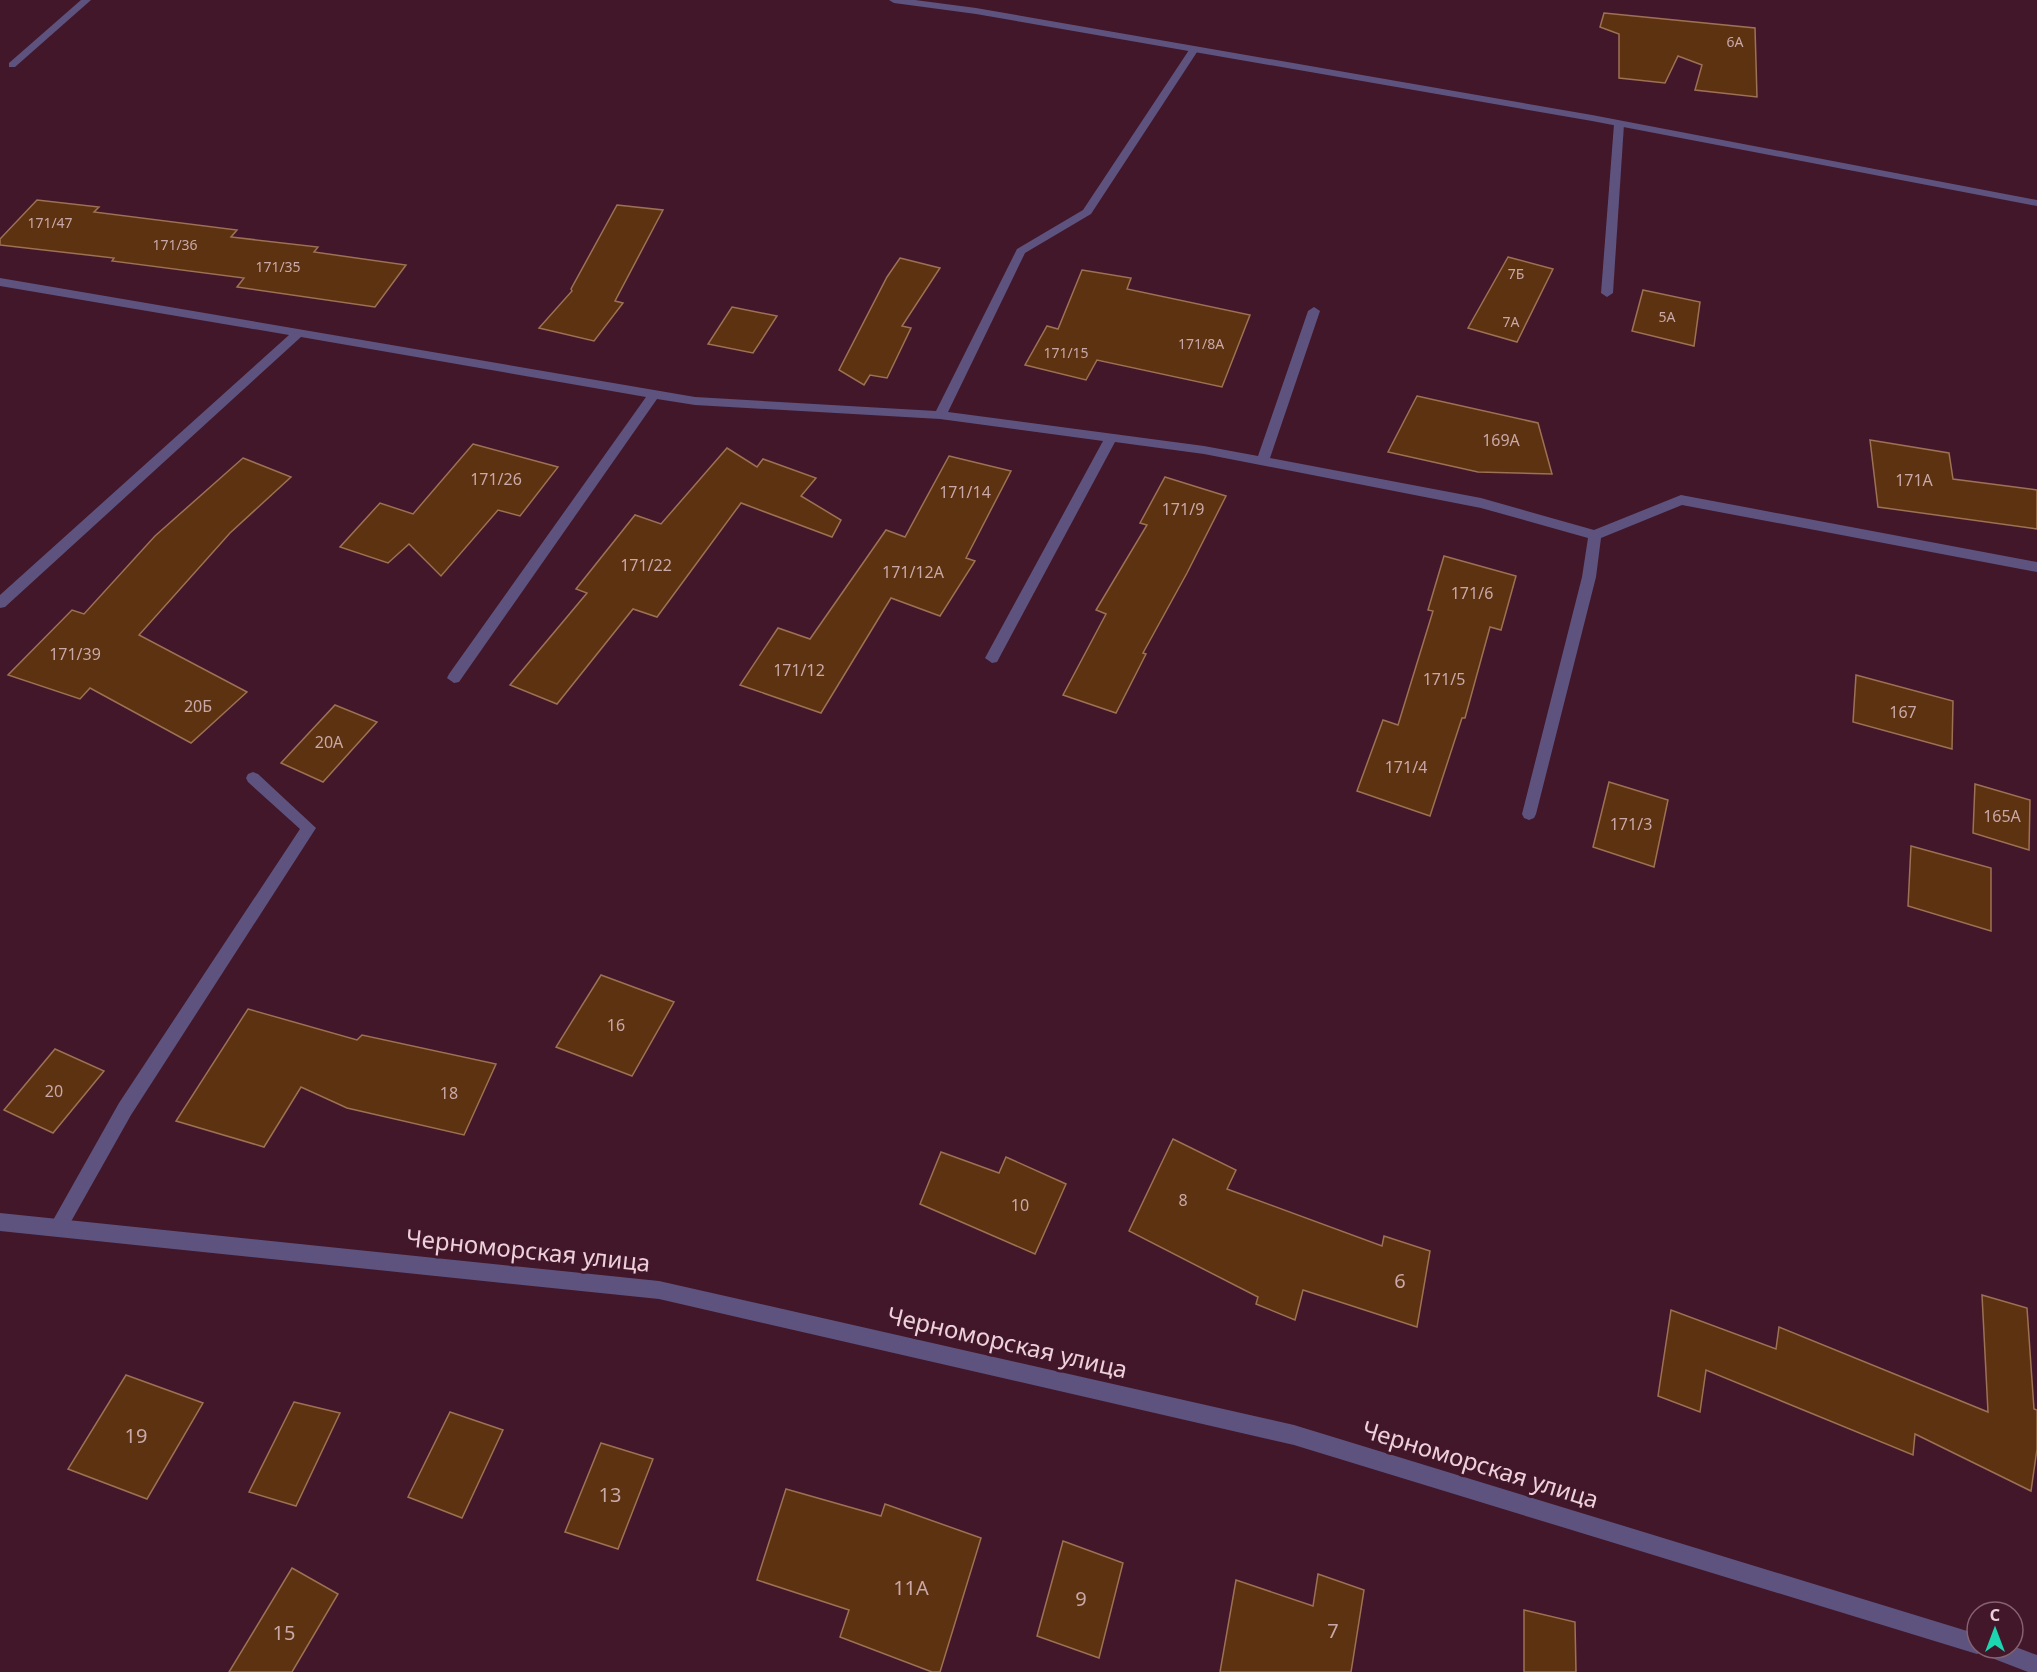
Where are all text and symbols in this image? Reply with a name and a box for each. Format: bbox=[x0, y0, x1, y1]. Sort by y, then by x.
house number: 6A bbox=[1727, 32, 1744, 51]
house number: 171/47 bbox=[27, 213, 73, 232]
house number: 171/36 bbox=[152, 235, 198, 254]
house number: 171/35 bbox=[255, 257, 301, 276]
house number: 7Б bbox=[1508, 264, 1524, 283]
house number: 5А bbox=[1659, 307, 1676, 326]
house number: 7А bbox=[1503, 312, 1520, 331]
house number: 171/8А bbox=[1178, 334, 1224, 353]
house number: 171/15 bbox=[1043, 343, 1089, 362]
house number: 169А bbox=[1482, 429, 1521, 451]
house number: 171/26 bbox=[470, 468, 522, 490]
house number: 171А bbox=[1895, 469, 1934, 491]
house number: 171/14 bbox=[939, 481, 991, 503]
house number: 171/9 bbox=[1162, 498, 1204, 520]
house number: 171/22 bbox=[620, 554, 672, 576]
house number: 171/12А bbox=[882, 561, 945, 583]
house number: 171/6 bbox=[1451, 582, 1493, 604]
house number: 171/39 bbox=[49, 643, 101, 665]
house number: 171/12 bbox=[773, 659, 825, 681]
house number: 171/5 bbox=[1423, 668, 1465, 690]
house number: 20Б bbox=[184, 695, 212, 717]
house number: 167 bbox=[1889, 701, 1917, 723]
house number: 20А bbox=[315, 731, 344, 753]
house number: 171/4 bbox=[1385, 756, 1427, 778]
house number: 165А bbox=[1983, 805, 2022, 827]
house number: 171/3 bbox=[1610, 813, 1652, 835]
house number: 16 bbox=[607, 1014, 625, 1036]
house number: 20 bbox=[45, 1080, 63, 1102]
house number: 18 bbox=[440, 1082, 458, 1104]
house number: 8 bbox=[1178, 1189, 1188, 1211]
house number: 10 bbox=[1011, 1194, 1029, 1216]
street label: Черноморская улица bbox=[404, 1220, 652, 1279]
house number: 6 bbox=[1394, 1267, 1406, 1294]
street label: Черноморская улица bbox=[884, 1298, 1131, 1385]
street label: Черноморская улица bbox=[1358, 1412, 1603, 1515]
house number: 19 bbox=[125, 1422, 147, 1449]
house number: 13 bbox=[599, 1481, 621, 1508]
house number: 11А bbox=[893, 1574, 929, 1601]
house number: 9 bbox=[1075, 1585, 1087, 1612]
north arrow bbox=[1965, 1600, 2025, 1660]
text: С bbox=[1990, 1604, 2000, 1626]
house number: 7 bbox=[1327, 1617, 1339, 1644]
house number: 15 bbox=[273, 1619, 295, 1646]

